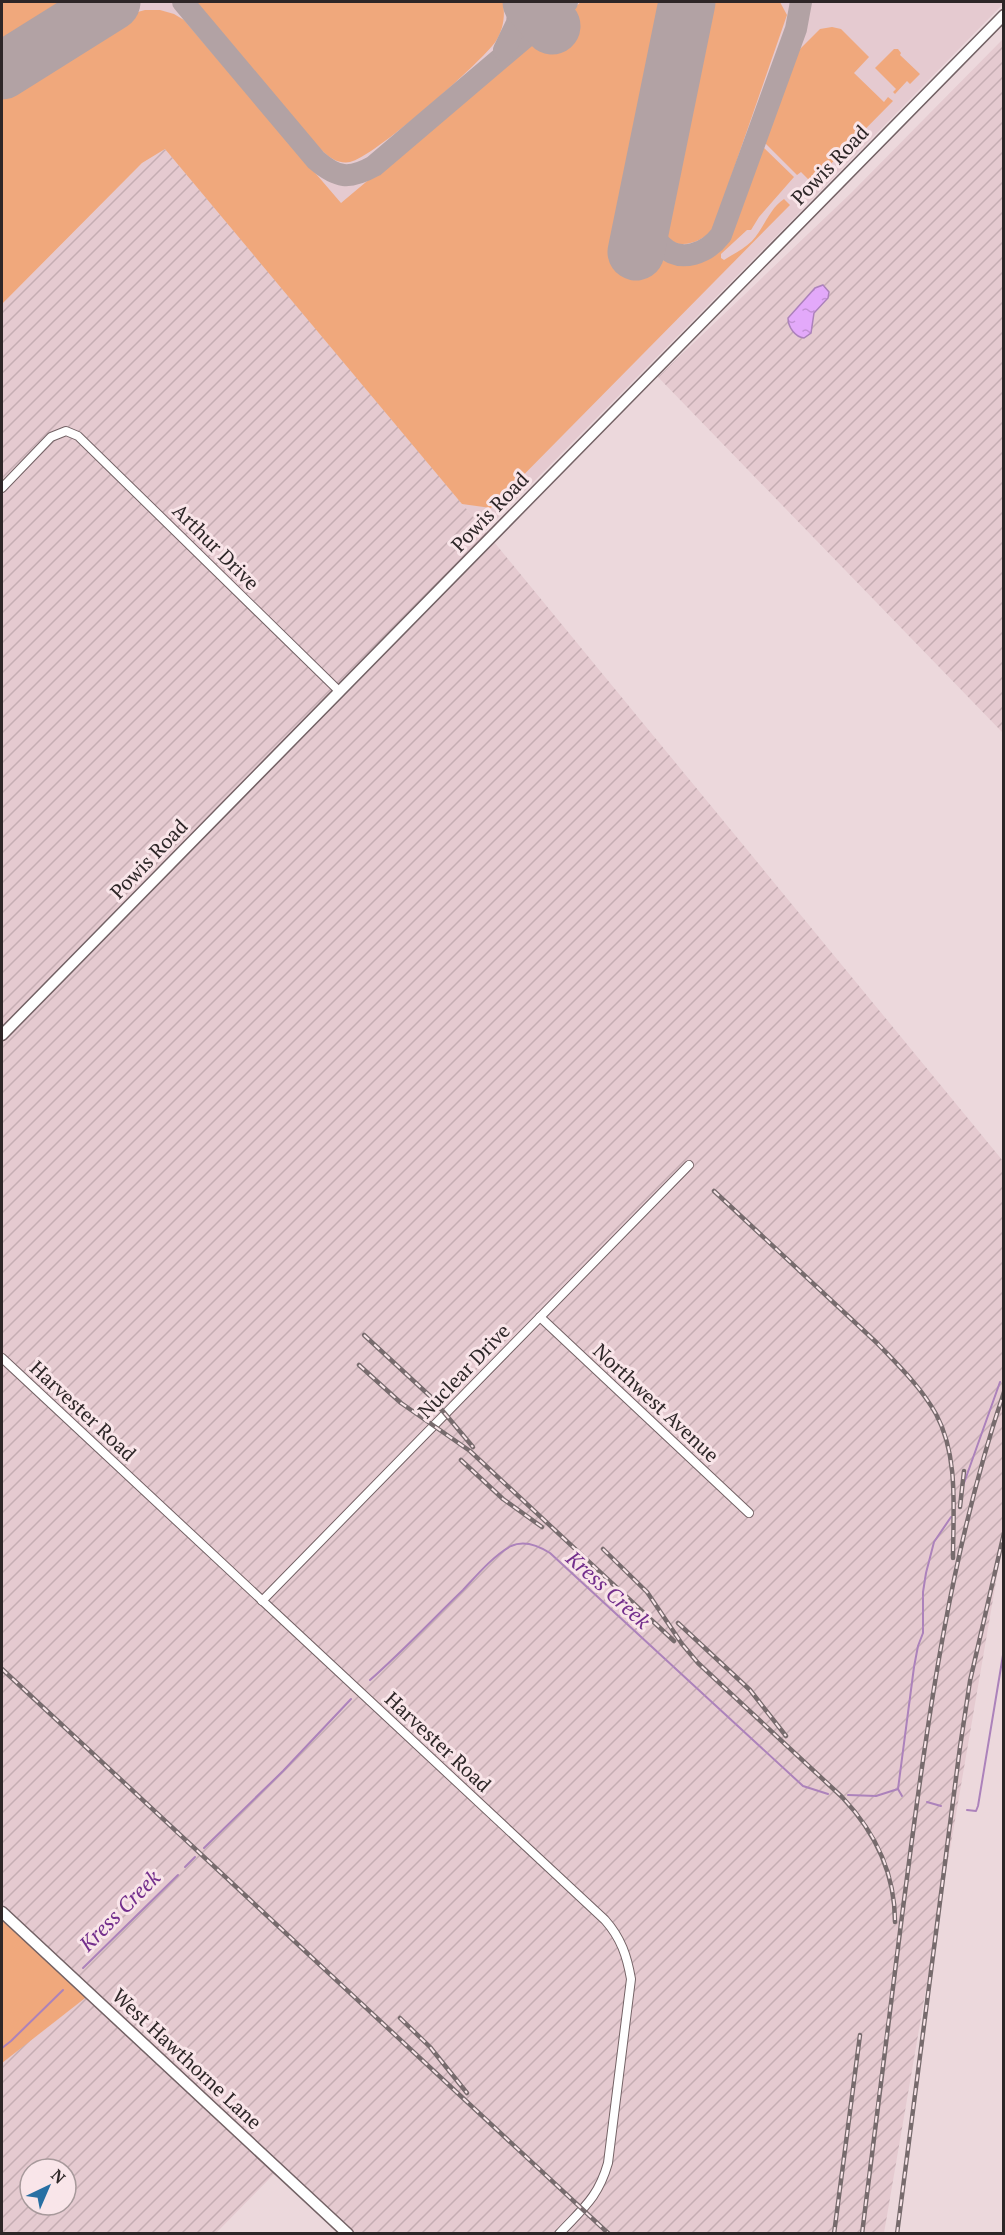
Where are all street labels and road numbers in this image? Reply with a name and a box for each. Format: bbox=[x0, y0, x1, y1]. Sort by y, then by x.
street label: Powis Road bbox=[785, 119, 874, 210]
street label: Powis Road bbox=[445, 466, 534, 557]
street label: Arthur Drive bbox=[167, 497, 266, 596]
street label: Powis Road bbox=[104, 813, 193, 904]
street label: Nuclear Drive bbox=[412, 1317, 516, 1424]
street label: Northwest Avenue bbox=[588, 1337, 725, 1468]
street label: Harvester Road bbox=[24, 1354, 142, 1467]
street label: Harvester Road bbox=[379, 1685, 497, 1798]
street label: West Hawthorne Lane bbox=[107, 1982, 268, 2135]

